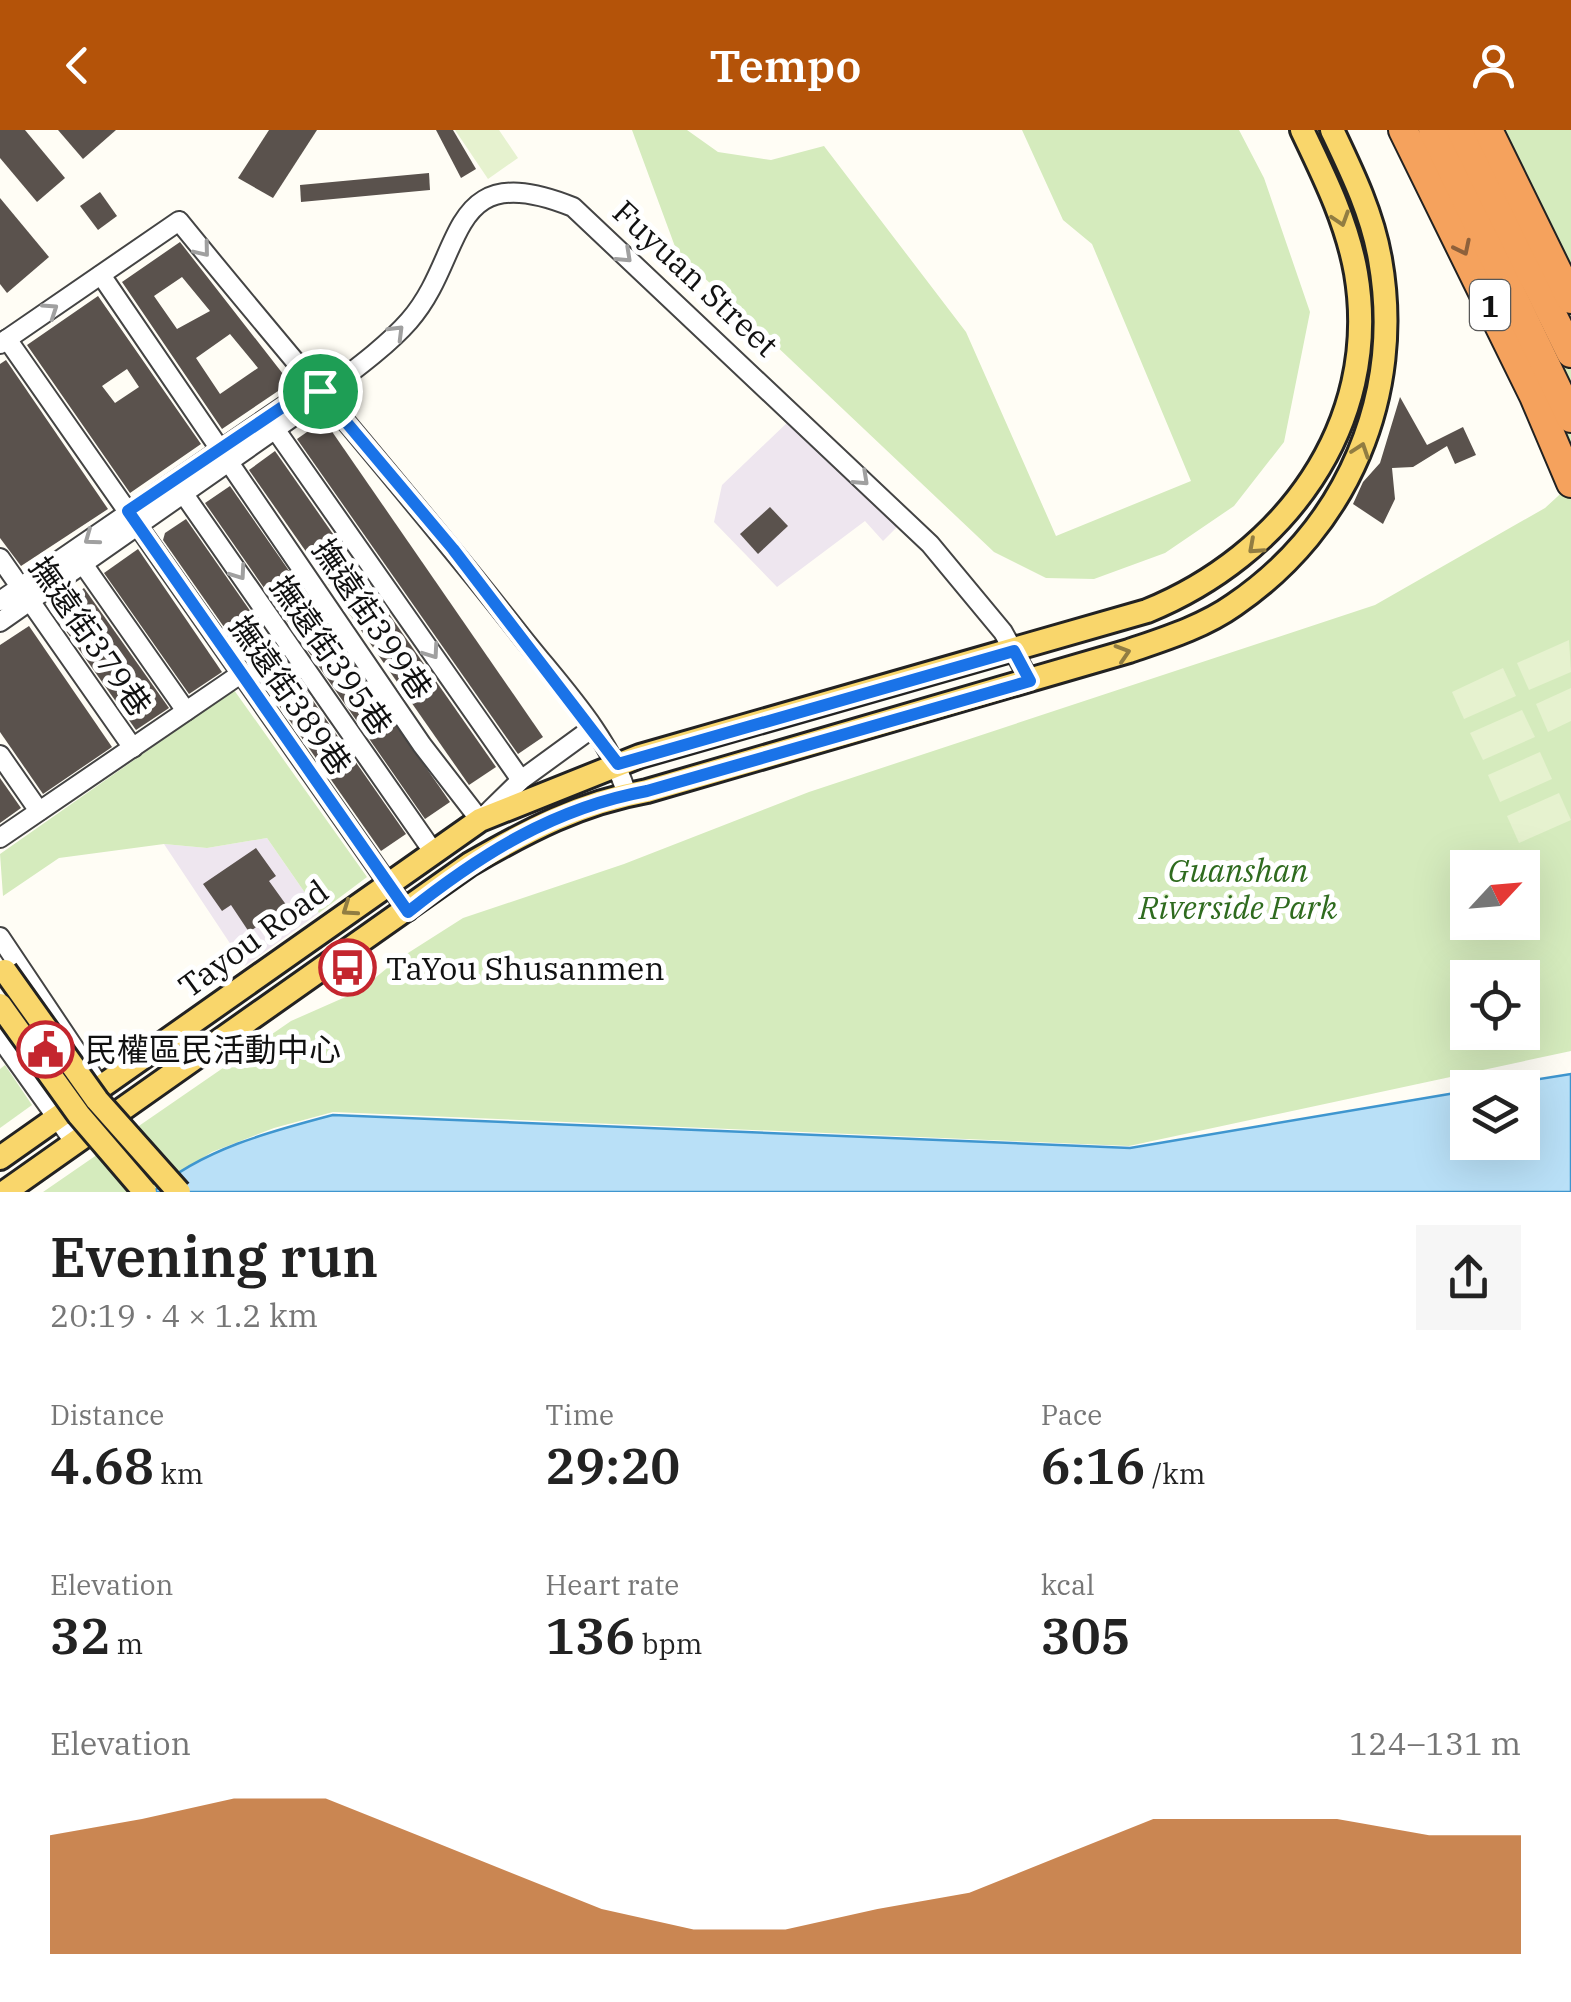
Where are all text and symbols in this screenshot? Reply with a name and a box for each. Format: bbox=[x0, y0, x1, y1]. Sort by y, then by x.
text: Tempo bbox=[710, 36, 861, 94]
icon: back bbox=[50, 38, 105, 93]
icon: person bbox=[1466, 38, 1521, 93]
street label: Fuyuan Street bbox=[604, 191, 788, 365]
one-way arrow bbox=[1329, 210, 1349, 227]
one-way arrow bbox=[1450, 238, 1470, 256]
one-way arrow bbox=[191, 239, 209, 257]
one-way arrow bbox=[613, 244, 632, 262]
road number: 1 bbox=[1470, 280, 1510, 330]
one-way arrow bbox=[40, 303, 58, 322]
one-way arrow bbox=[386, 326, 404, 344]
pin bbox=[278, 349, 363, 434]
icon: arrive bbox=[293, 364, 348, 419]
one-way arrow bbox=[1350, 443, 1370, 460]
one-way arrow bbox=[850, 467, 868, 485]
one-way arrow bbox=[84, 526, 102, 543]
street label: 撫遠街399巷 bbox=[304, 530, 442, 708]
one-way arrow bbox=[1248, 535, 1267, 553]
street label: 撫遠街379巷 bbox=[21, 548, 161, 724]
one-way arrow bbox=[227, 562, 245, 581]
street label: 撫遠街395巷 bbox=[262, 567, 402, 743]
street label: 撫遠街389巷 bbox=[221, 607, 361, 783]
one-way arrow bbox=[420, 641, 438, 659]
one-way arrow bbox=[1114, 644, 1131, 665]
park label: Guanshan Riverside Park bbox=[1138, 849, 1337, 928]
north arrow bbox=[1450, 850, 1540, 940]
map controls bbox=[1450, 850, 1540, 1160]
street label: Tayou Road bbox=[170, 870, 336, 1006]
one-way arrow bbox=[342, 897, 361, 915]
bus stop icon: TaYou Shusanmen bbox=[317, 938, 377, 998]
place label: TaYou Shusanmen bbox=[386, 947, 665, 989]
button: locate bbox=[1450, 960, 1540, 1050]
public building icon: 民權區民活動中心 bbox=[16, 1019, 76, 1079]
place label: 民權區民活動中心 bbox=[85, 1028, 341, 1070]
button: layers bbox=[1450, 1070, 1540, 1160]
text: Evening run bbox=[50, 1221, 378, 1292]
button: share bbox=[1416, 1225, 1521, 1330]
text: 20:19 · 4 × 1.2 km bbox=[50, 1294, 318, 1336]
text: Distance bbox=[50, 1396, 164, 1433]
text: Time bbox=[545, 1396, 614, 1433]
text: Pace bbox=[1041, 1396, 1102, 1433]
text: 4.68 bbox=[50, 1433, 154, 1498]
text: 29:20 bbox=[545, 1433, 680, 1498]
text: 6:16 bbox=[1041, 1433, 1146, 1498]
text: km bbox=[154, 1455, 203, 1492]
text: /km bbox=[1146, 1455, 1205, 1492]
text: Elevation bbox=[50, 1566, 173, 1603]
text: Heart rate bbox=[545, 1566, 679, 1603]
text: kcal bbox=[1041, 1566, 1095, 1603]
text: 32 bbox=[50, 1603, 110, 1668]
text: 136 bbox=[545, 1603, 635, 1668]
text: 305 bbox=[1041, 1603, 1131, 1668]
text: m bbox=[110, 1625, 143, 1662]
text: bpm bbox=[635, 1625, 702, 1662]
text: Elevation bbox=[50, 1722, 191, 1764]
text: 124–131 m bbox=[1349, 1722, 1521, 1764]

